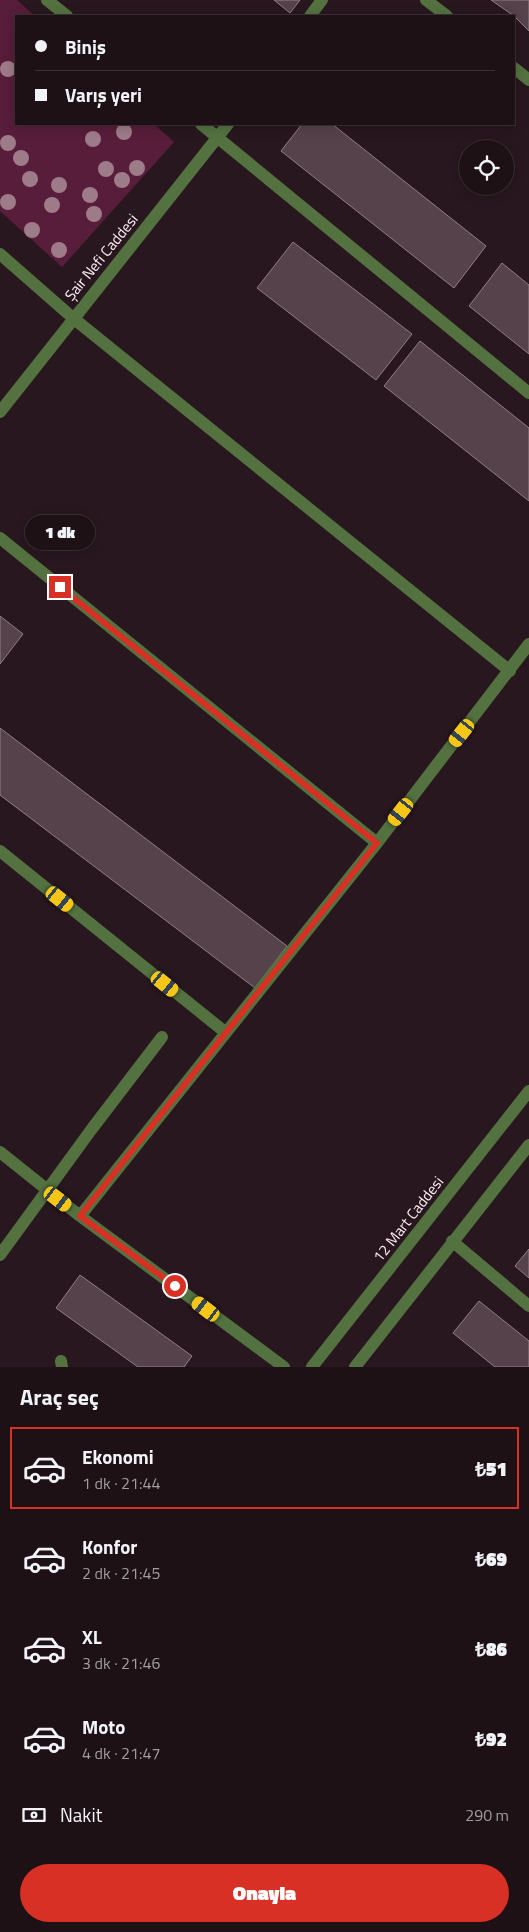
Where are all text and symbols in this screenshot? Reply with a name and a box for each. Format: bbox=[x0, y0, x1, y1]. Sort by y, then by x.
text: Biniş bbox=[65, 32, 106, 61]
text: Varış yeri bbox=[65, 80, 142, 109]
map controls bbox=[459, 140, 514, 195]
button: locate bbox=[459, 140, 514, 195]
street label: Şair Nefi Caddesi bbox=[59, 209, 143, 305]
callout: 1 dk bbox=[25, 514, 95, 550]
text: 1 dk bbox=[45, 520, 75, 544]
route end bbox=[49, 576, 71, 598]
car bbox=[446, 717, 477, 749]
car bbox=[385, 796, 416, 828]
car bbox=[43, 884, 76, 914]
car bbox=[148, 969, 181, 999]
street label: 12 Mart Caddesi bbox=[367, 1171, 449, 1267]
car bbox=[41, 1184, 74, 1214]
route start bbox=[164, 1275, 186, 1297]
car bbox=[189, 1294, 222, 1324]
text: Araç seç bbox=[20, 1380, 99, 1414]
text: Ekonomi bbox=[82, 1442, 154, 1471]
icon: car bbox=[22, 1446, 67, 1491]
text: ₺51 bbox=[475, 1454, 507, 1483]
text: 1 dk · 21:44 bbox=[82, 1471, 160, 1495]
text: Konfor bbox=[82, 1532, 137, 1561]
icon: car bbox=[22, 1536, 67, 1581]
text: ₺69 bbox=[475, 1544, 507, 1573]
text: 2 dk · 21:45 bbox=[82, 1561, 160, 1585]
text: XL bbox=[82, 1622, 102, 1651]
icon: car bbox=[22, 1626, 67, 1671]
text: ₺86 bbox=[475, 1634, 507, 1663]
text: 3 dk · 21:46 bbox=[82, 1651, 160, 1675]
text: Moto bbox=[82, 1712, 125, 1741]
icon: car bbox=[22, 1716, 67, 1761]
text: ₺92 bbox=[475, 1724, 507, 1753]
text: 4 dk · 21:47 bbox=[82, 1741, 160, 1765]
text: Nakit bbox=[60, 1800, 102, 1829]
icon: cash bbox=[20, 1801, 48, 1829]
text: 290 m bbox=[465, 1803, 509, 1827]
button: Onayla bbox=[20, 1864, 509, 1922]

